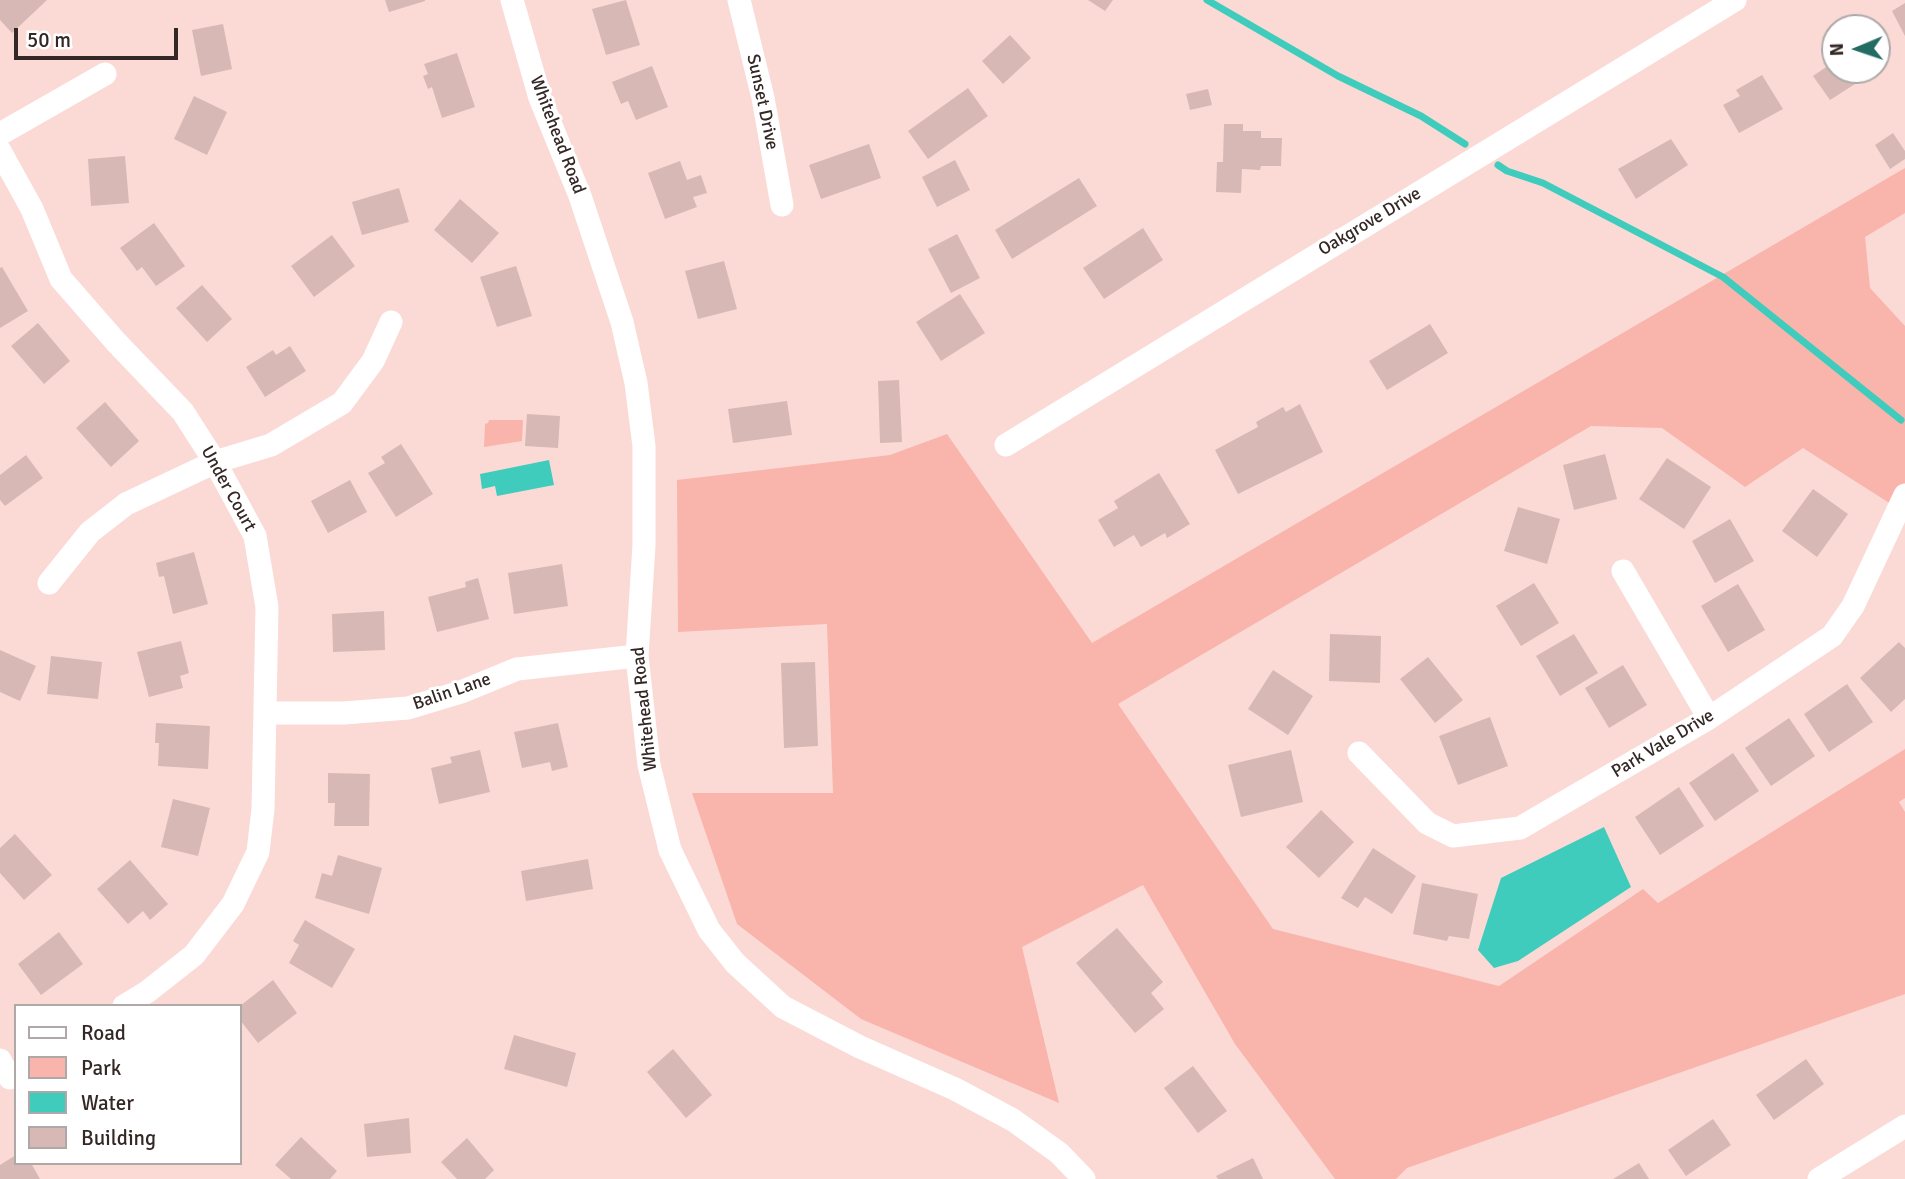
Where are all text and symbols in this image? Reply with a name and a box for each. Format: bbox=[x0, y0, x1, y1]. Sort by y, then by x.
scale bar bbox=[18, 14, 182, 58]
north arrow bbox=[1821, 14, 1891, 84]
text: 50 m bbox=[27, 27, 71, 53]
text: N bbox=[1825, 43, 1849, 57]
street label: Sunset Drive bbox=[741, 52, 783, 152]
street label: Whitehead Road bbox=[525, 73, 589, 197]
street label: Oakgrove Drive bbox=[1315, 183, 1425, 261]
street label: Under Court bbox=[196, 443, 260, 535]
street label: Whitehead Road bbox=[628, 646, 662, 772]
street label: Balin Lane bbox=[410, 669, 494, 715]
street label: Park Vale Drive bbox=[1608, 705, 1718, 783]
legend bbox=[14, 1004, 242, 1165]
text: Road bbox=[81, 1020, 126, 1046]
text: Park bbox=[81, 1055, 121, 1081]
text: Water bbox=[81, 1090, 134, 1116]
text: Building bbox=[81, 1125, 156, 1151]

